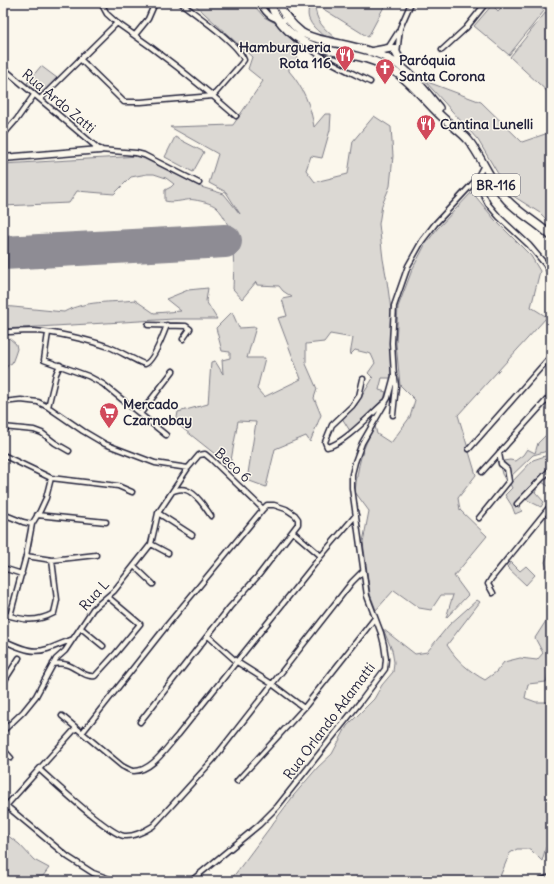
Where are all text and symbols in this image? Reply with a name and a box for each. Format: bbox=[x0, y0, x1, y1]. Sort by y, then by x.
place label: Hamburgueria Rota 116 bbox=[239, 38, 331, 72]
restaurant icon: Hamburgueria Rota 116 bbox=[334, 44, 356, 72]
place label: Paróquia Santa Corona bbox=[399, 51, 485, 85]
church icon: Paróquia Santa Corona bbox=[374, 57, 396, 85]
street label: Rua Ardo Zatti bbox=[19, 65, 99, 137]
restaurant icon: Cantina Lunelli bbox=[415, 113, 437, 141]
place label: Cantina Lunelli bbox=[440, 115, 533, 133]
road number: BR-116 bbox=[472, 174, 520, 196]
place label: Mercado Czarnobay bbox=[123, 395, 192, 429]
supermarket icon: Mercado Czarnobay bbox=[98, 401, 120, 429]
street label: Beco 6 bbox=[211, 444, 255, 486]
street label: Rua L bbox=[75, 575, 113, 614]
street label: Rua Orlando Adamatti bbox=[279, 659, 379, 783]

